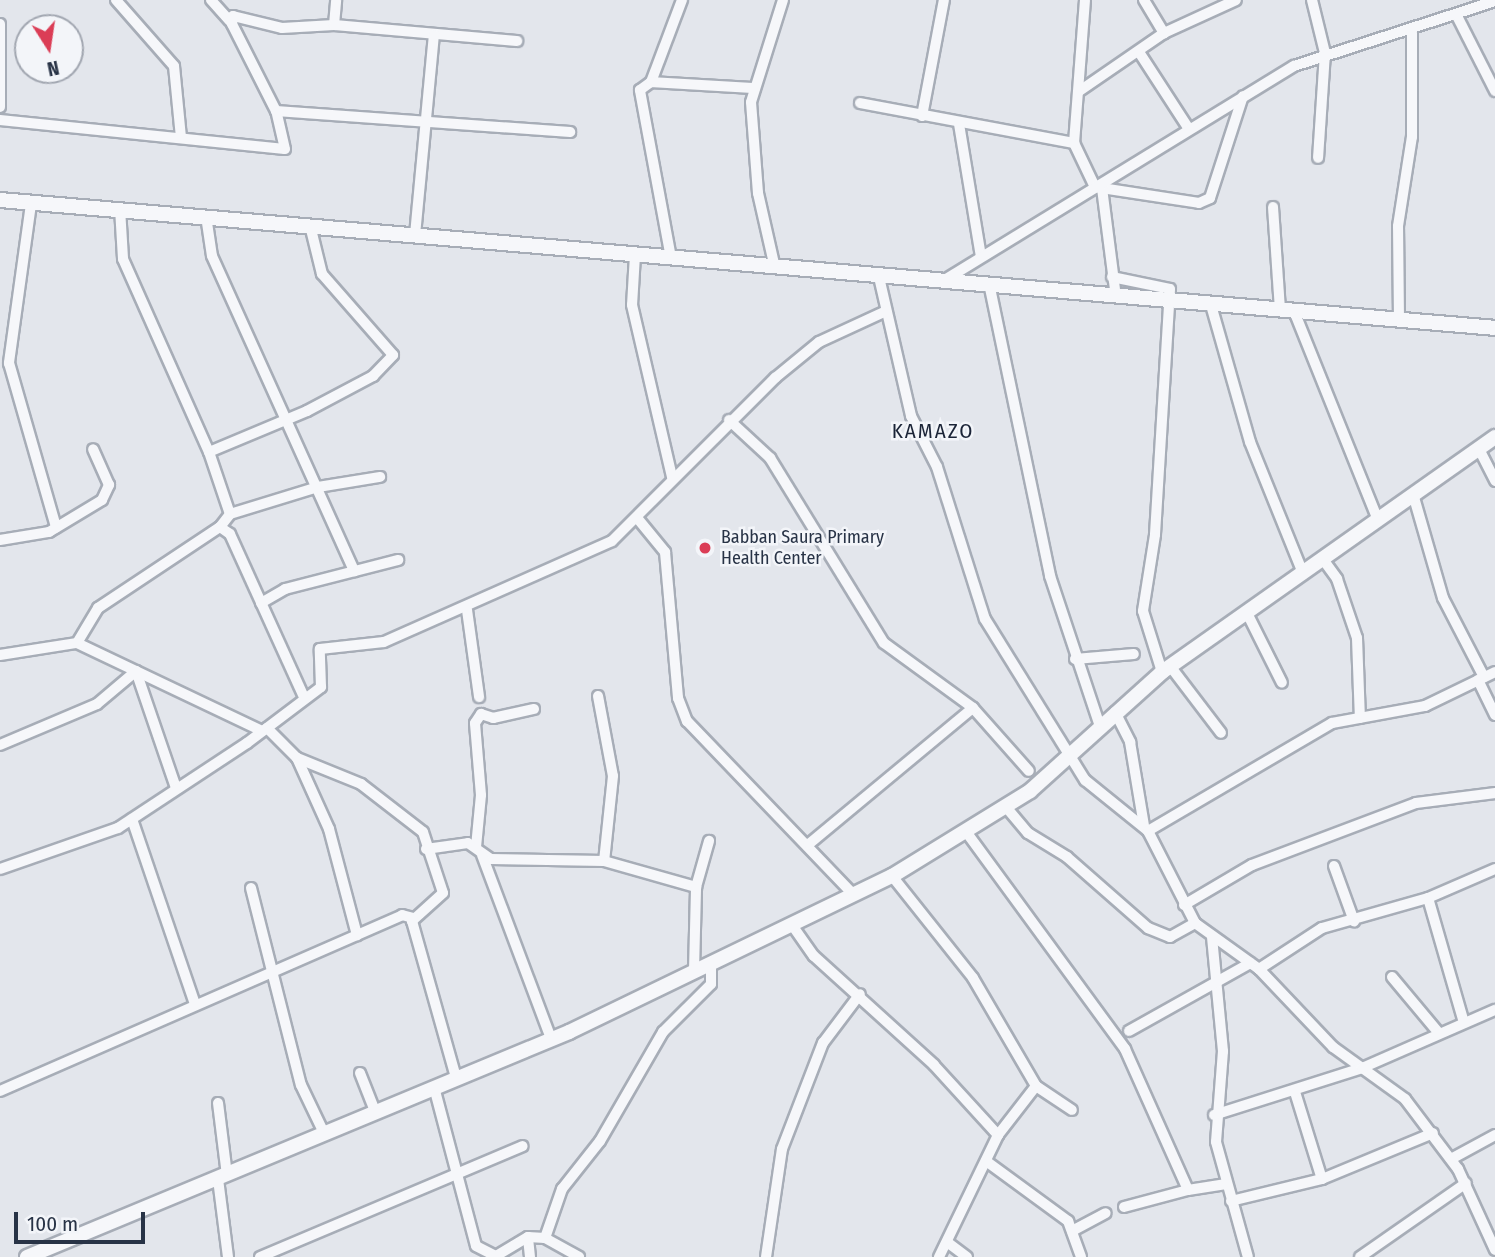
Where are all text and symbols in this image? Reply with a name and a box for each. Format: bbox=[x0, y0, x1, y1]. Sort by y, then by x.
north arrow bbox=[14, 14, 84, 84]
text: N bbox=[45, 56, 61, 81]
district label: KAMAZO bbox=[892, 418, 974, 444]
place label: Babban Saura Primary Health Center bbox=[721, 527, 884, 570]
marker: Babban Saura Primary Health Center bbox=[695, 538, 715, 558]
scale bar bbox=[18, 1198, 149, 1242]
text: 100 m bbox=[27, 1211, 78, 1237]

